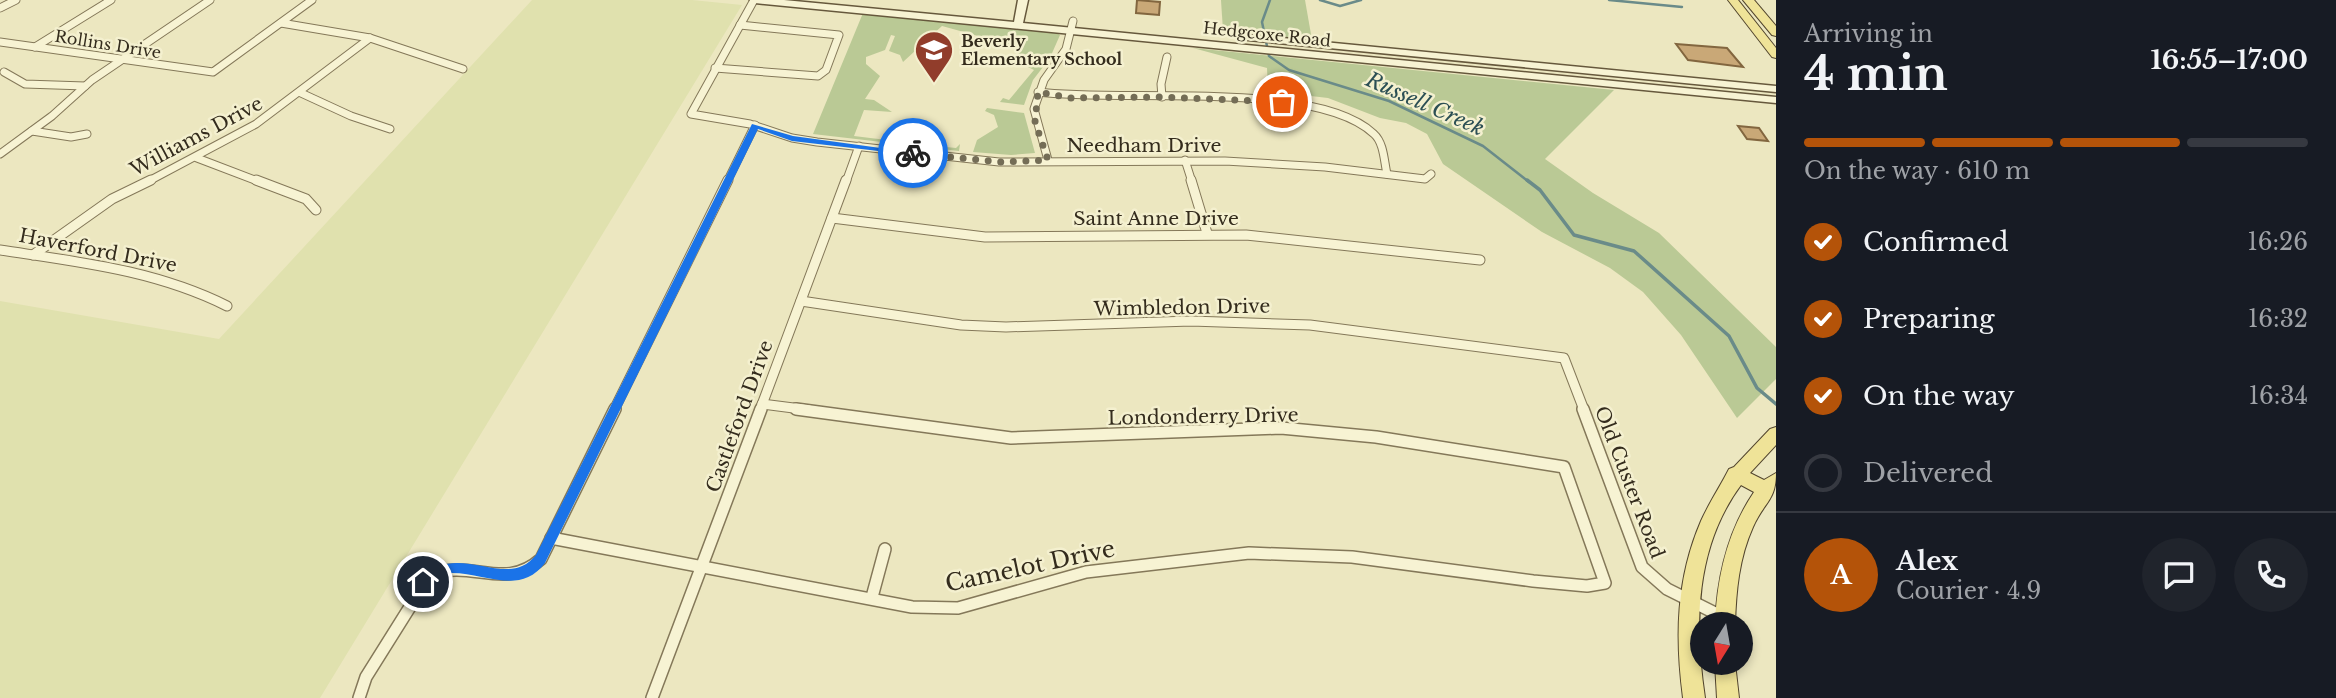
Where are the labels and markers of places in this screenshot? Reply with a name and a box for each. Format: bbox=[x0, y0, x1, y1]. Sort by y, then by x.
school or university icon: Beverly Elementary School bbox=[913, 29, 955, 84]
place label: Beverly Elementary School bbox=[961, 31, 1123, 69]
pin bbox=[1252, 72, 1312, 132]
pin bbox=[393, 552, 453, 612]

